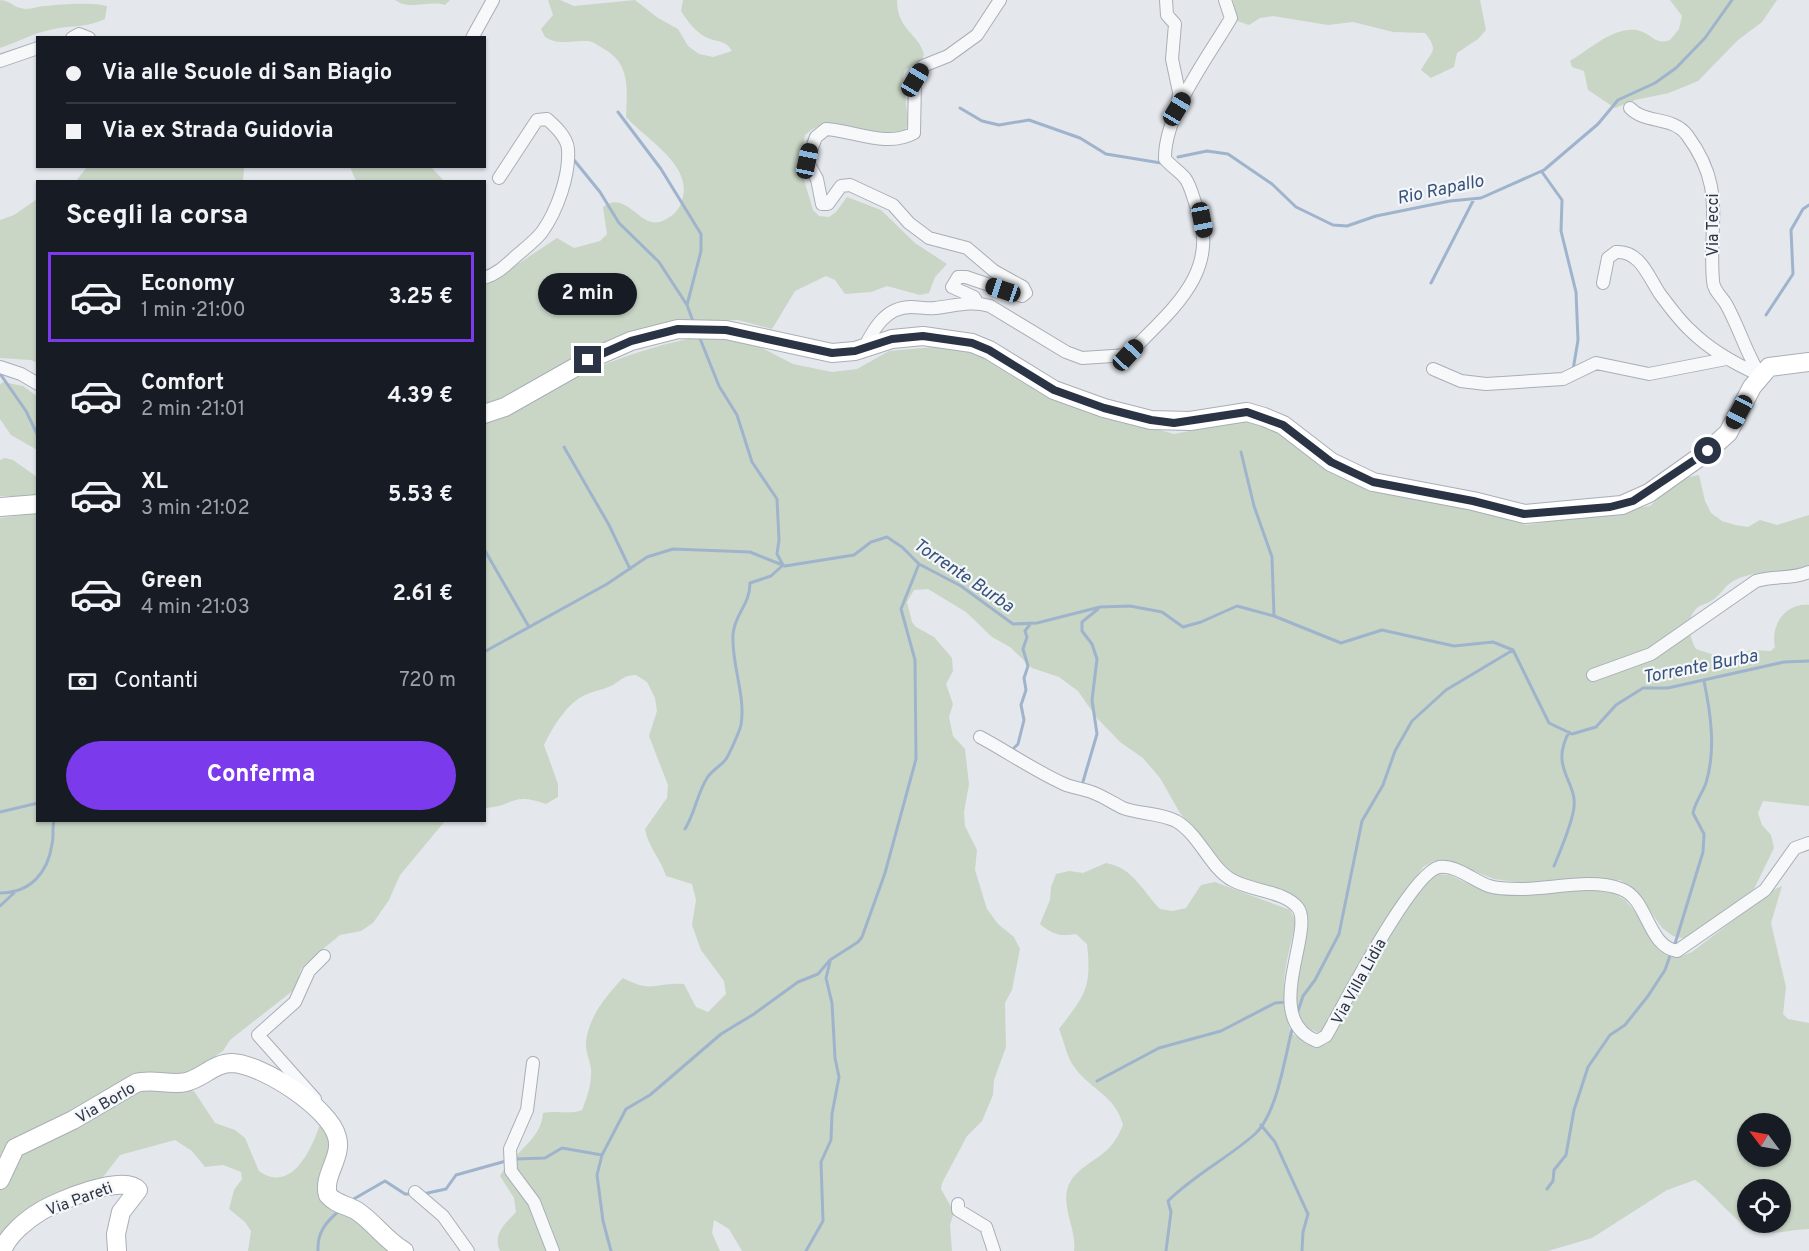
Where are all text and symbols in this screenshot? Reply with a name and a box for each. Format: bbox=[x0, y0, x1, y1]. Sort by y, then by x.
text: Via alle Scuole di San Biagio bbox=[102, 60, 392, 87]
car bbox=[898, 60, 932, 100]
car bbox=[1160, 89, 1194, 129]
text: Via ex Strada Guidovia bbox=[102, 118, 334, 145]
car bbox=[794, 142, 820, 180]
water label: Rio Rapallo bbox=[1395, 170, 1486, 211]
street label: Via Tecci bbox=[1704, 193, 1724, 257]
text: Scegli la corsa bbox=[66, 199, 248, 233]
car bbox=[1190, 201, 1214, 239]
icon: car bbox=[69, 270, 123, 324]
text: Economy bbox=[141, 271, 235, 298]
callout: 2 min bbox=[538, 273, 638, 315]
car bbox=[983, 276, 1023, 304]
text: 2 min bbox=[561, 281, 614, 307]
text: 3.25 € bbox=[389, 284, 453, 311]
text: 1 min · 21:00 bbox=[141, 298, 246, 324]
car bbox=[1109, 336, 1147, 374]
route end bbox=[574, 346, 601, 373]
icon: car bbox=[69, 369, 123, 423]
text: Comfort bbox=[141, 370, 224, 397]
text: 4.39 € bbox=[387, 383, 453, 410]
car bbox=[1723, 392, 1755, 432]
text: 2 min · 21:01 bbox=[141, 397, 245, 423]
route start bbox=[1694, 437, 1721, 464]
icon: car bbox=[69, 468, 123, 522]
text: XL bbox=[141, 469, 168, 496]
text: 5.53 € bbox=[388, 482, 453, 509]
text: 3 min · 21:02 bbox=[141, 496, 250, 522]
water label: Torrente Burba bbox=[908, 534, 1019, 619]
icon: car bbox=[69, 567, 123, 621]
text: Green bbox=[141, 568, 203, 595]
text: 2.61 € bbox=[392, 581, 453, 608]
text: 4 min · 21:03 bbox=[141, 595, 250, 621]
water label: Torrente Burba bbox=[1641, 645, 1760, 690]
icon: cash bbox=[66, 665, 99, 698]
text: Contanti bbox=[114, 668, 198, 695]
text: 720 m bbox=[399, 668, 456, 694]
button: Conferma bbox=[66, 741, 456, 810]
street label: Via Villa Lidia bbox=[1328, 935, 1392, 1029]
street label: Via Borlo bbox=[73, 1079, 139, 1129]
north arrow bbox=[1737, 1113, 1791, 1167]
map controls bbox=[1737, 1113, 1791, 1233]
street label: Via Pareti bbox=[44, 1179, 116, 1221]
button: locate bbox=[1737, 1179, 1791, 1233]

